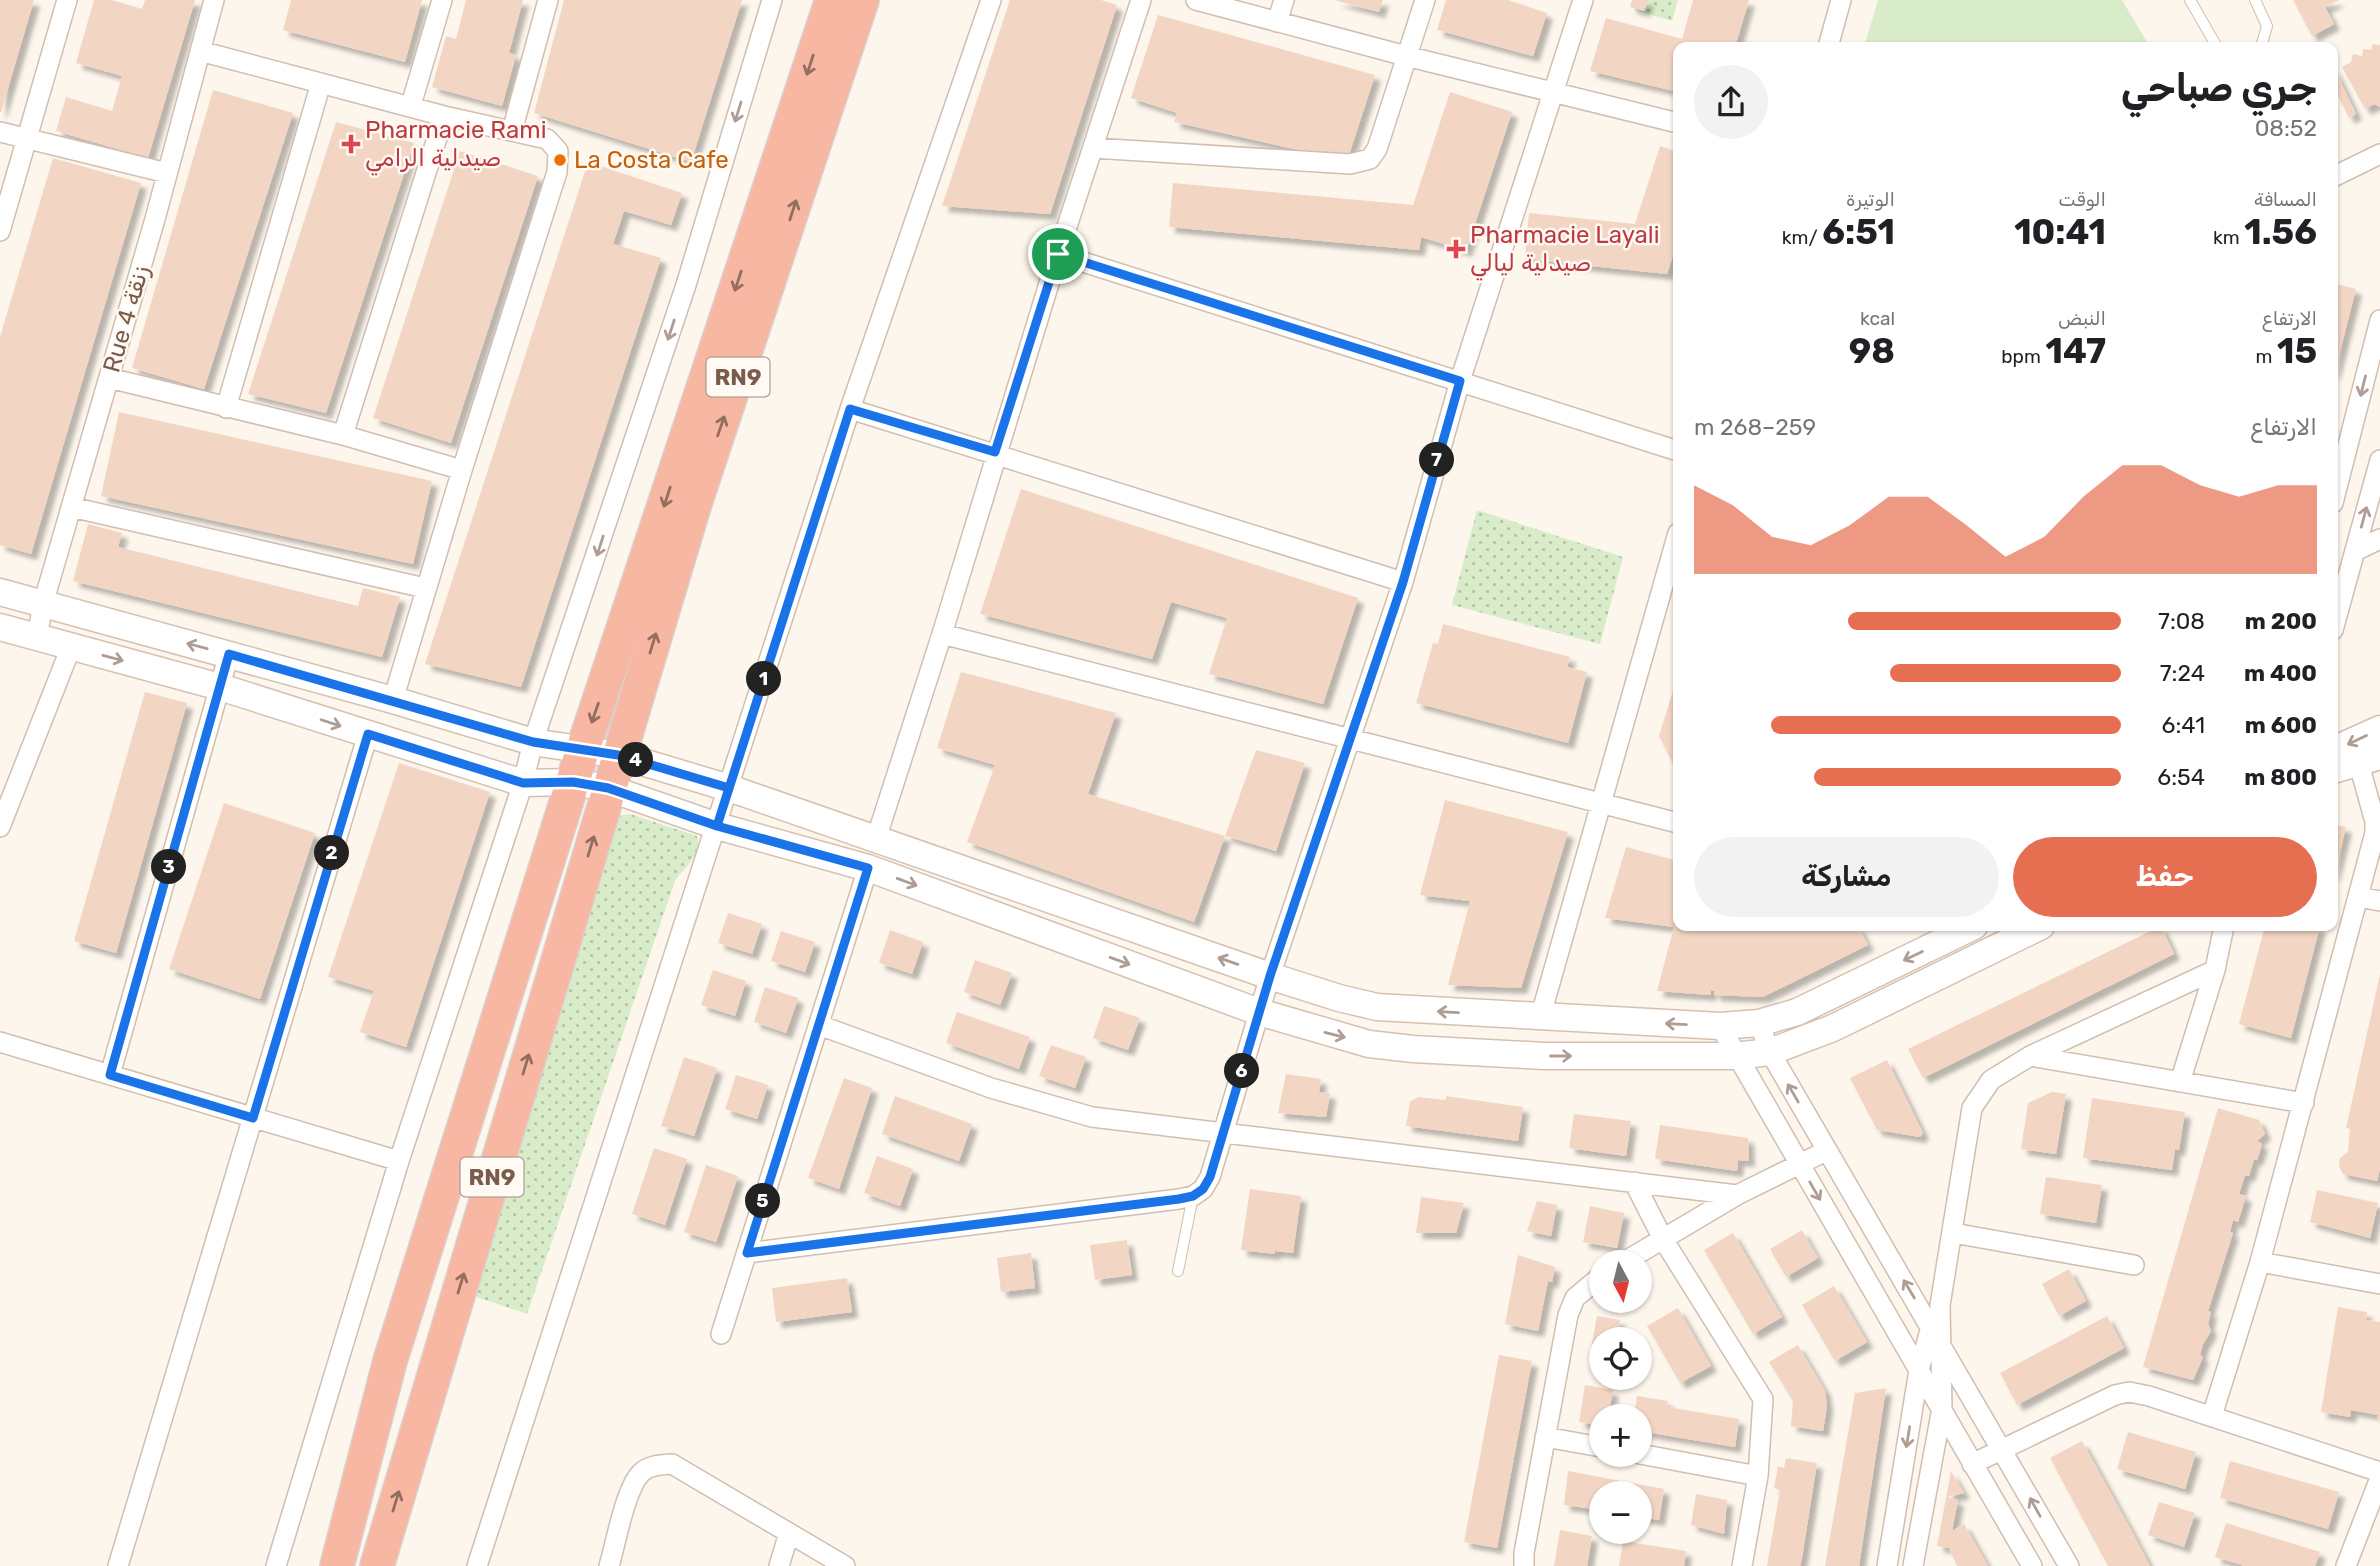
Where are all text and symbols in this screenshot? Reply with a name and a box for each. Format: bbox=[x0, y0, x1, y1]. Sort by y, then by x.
one-way arrow bbox=[803, 53, 815, 75]
button: share bbox=[1694, 65, 1768, 139]
text: جري صباحي bbox=[2121, 65, 2317, 111]
one-way arrow bbox=[730, 101, 743, 123]
text: 08:52 bbox=[2255, 114, 2317, 142]
place label: Pharmacie Rami صيدلية الرامي bbox=[365, 116, 546, 176]
marker: Pharmacie Rami صيدلية الرامي bbox=[343, 136, 359, 152]
place label: La Costa Cafe bbox=[574, 146, 729, 174]
marker: La Costa Cafe bbox=[552, 152, 568, 168]
text: الوتيرة bbox=[1846, 188, 1895, 211]
text: الوقت bbox=[2058, 188, 2106, 211]
text: المسافة bbox=[2254, 188, 2317, 211]
one-way arrow bbox=[787, 199, 800, 221]
text: 6:51 bbox=[1822, 211, 1895, 253]
text: 10:41 bbox=[2014, 211, 2106, 253]
text: 1.56 bbox=[2244, 211, 2317, 253]
place label: Pharmacie Layali صيدلية ليالي bbox=[1470, 221, 1660, 281]
pin bbox=[1028, 224, 1088, 284]
text: /km bbox=[1782, 226, 1822, 249]
text: km bbox=[2213, 226, 2244, 249]
icon: arrive bbox=[1039, 235, 1077, 273]
marker: Pharmacie Layali صيدلية ليالي bbox=[1448, 241, 1464, 257]
street label: Rue 4 زنقة bbox=[97, 262, 155, 376]
one-way arrow bbox=[731, 269, 744, 291]
text: kcal bbox=[1860, 307, 1895, 330]
text: النبض bbox=[2058, 307, 2106, 330]
text: الارتفاع bbox=[2262, 307, 2317, 330]
one-way arrow bbox=[664, 318, 676, 340]
text: 98 bbox=[1849, 330, 1895, 372]
text: 147 bbox=[2045, 330, 2106, 372]
text: 15 bbox=[2277, 330, 2317, 372]
text: bpm bbox=[2001, 345, 2045, 368]
text: m bbox=[2255, 345, 2277, 368]
road number: RN9 bbox=[706, 358, 770, 396]
one-way arrow bbox=[2356, 374, 2369, 397]
text: 259–268 m bbox=[1694, 413, 1816, 441]
text: الارتفاع bbox=[2251, 413, 2317, 441]
one-way arrow bbox=[715, 415, 728, 437]
pin: 7 bbox=[1420, 442, 1454, 477]
text: 7 bbox=[1431, 448, 1442, 471]
one-way arrow bbox=[660, 485, 672, 507]
one-way arrow bbox=[2358, 506, 2371, 529]
one-way arrow bbox=[593, 535, 606, 557]
text: 7:08 bbox=[2158, 607, 2205, 635]
text: 200 m bbox=[2245, 607, 2317, 635]
one-way arrow bbox=[647, 632, 660, 654]
one-way arrow bbox=[186, 639, 209, 652]
one-way arrow bbox=[101, 652, 124, 665]
text: 7:24 bbox=[2160, 659, 2205, 687]
text: 400 m bbox=[2244, 659, 2317, 687]
pin: 1 bbox=[746, 662, 782, 696]
text: 1 bbox=[759, 667, 768, 690]
one-way arrow bbox=[588, 701, 600, 723]
text: 6:41 bbox=[2162, 711, 2205, 739]
text: 600 m bbox=[2245, 711, 2317, 739]
one-way arrow bbox=[320, 717, 342, 730]
one-way arrow bbox=[2347, 734, 2368, 747]
pin: 4 bbox=[618, 742, 654, 778]
text: 4 bbox=[629, 748, 642, 771]
text: 6:54 bbox=[2157, 763, 2205, 791]
text: 800 m bbox=[2244, 763, 2317, 791]
pin: 2 bbox=[314, 836, 350, 870]
one-way arrow bbox=[585, 836, 598, 858]
button: مشاركة bbox=[1694, 837, 1999, 917]
button: حفظ bbox=[2013, 837, 2317, 917]
text: 2 bbox=[325, 841, 338, 864]
pin: 3 bbox=[152, 850, 186, 884]
text: 3 bbox=[162, 855, 175, 878]
one-way arrow bbox=[895, 877, 917, 890]
one-way arrow bbox=[1903, 950, 1924, 963]
one-way arrow bbox=[1218, 954, 1240, 966]
one-way arrow bbox=[1109, 956, 1131, 968]
one-way arrow bbox=[1437, 1006, 1460, 1019]
one-way arrow bbox=[1664, 1017, 1687, 1030]
one-way arrow bbox=[1323, 1029, 1346, 1042]
one-way arrow bbox=[1549, 1049, 1572, 1063]
one-way arrow bbox=[520, 1054, 533, 1076]
pin: 6 bbox=[1224, 1054, 1260, 1088]
text: 6 bbox=[1235, 1059, 1248, 1082]
one-way arrow bbox=[1786, 1083, 1800, 1103]
road number: RN9 bbox=[461, 1158, 524, 1196]
one-way arrow bbox=[1808, 1181, 1822, 1201]
pin: 5 bbox=[746, 1184, 780, 1218]
text: 5 bbox=[756, 1189, 769, 1212]
north arrow bbox=[1589, 1250, 1652, 1312]
map controls bbox=[1589, 1250, 1652, 1544]
one-way arrow bbox=[455, 1272, 468, 1294]
one-way arrow bbox=[1901, 1279, 1915, 1299]
button: locate bbox=[1589, 1327, 1652, 1390]
button: + bbox=[1589, 1404, 1652, 1467]
one-way arrow bbox=[1901, 1426, 1914, 1448]
button: − bbox=[1589, 1481, 1652, 1544]
one-way arrow bbox=[391, 1490, 404, 1512]
one-way arrow bbox=[2028, 1497, 2042, 1517]

